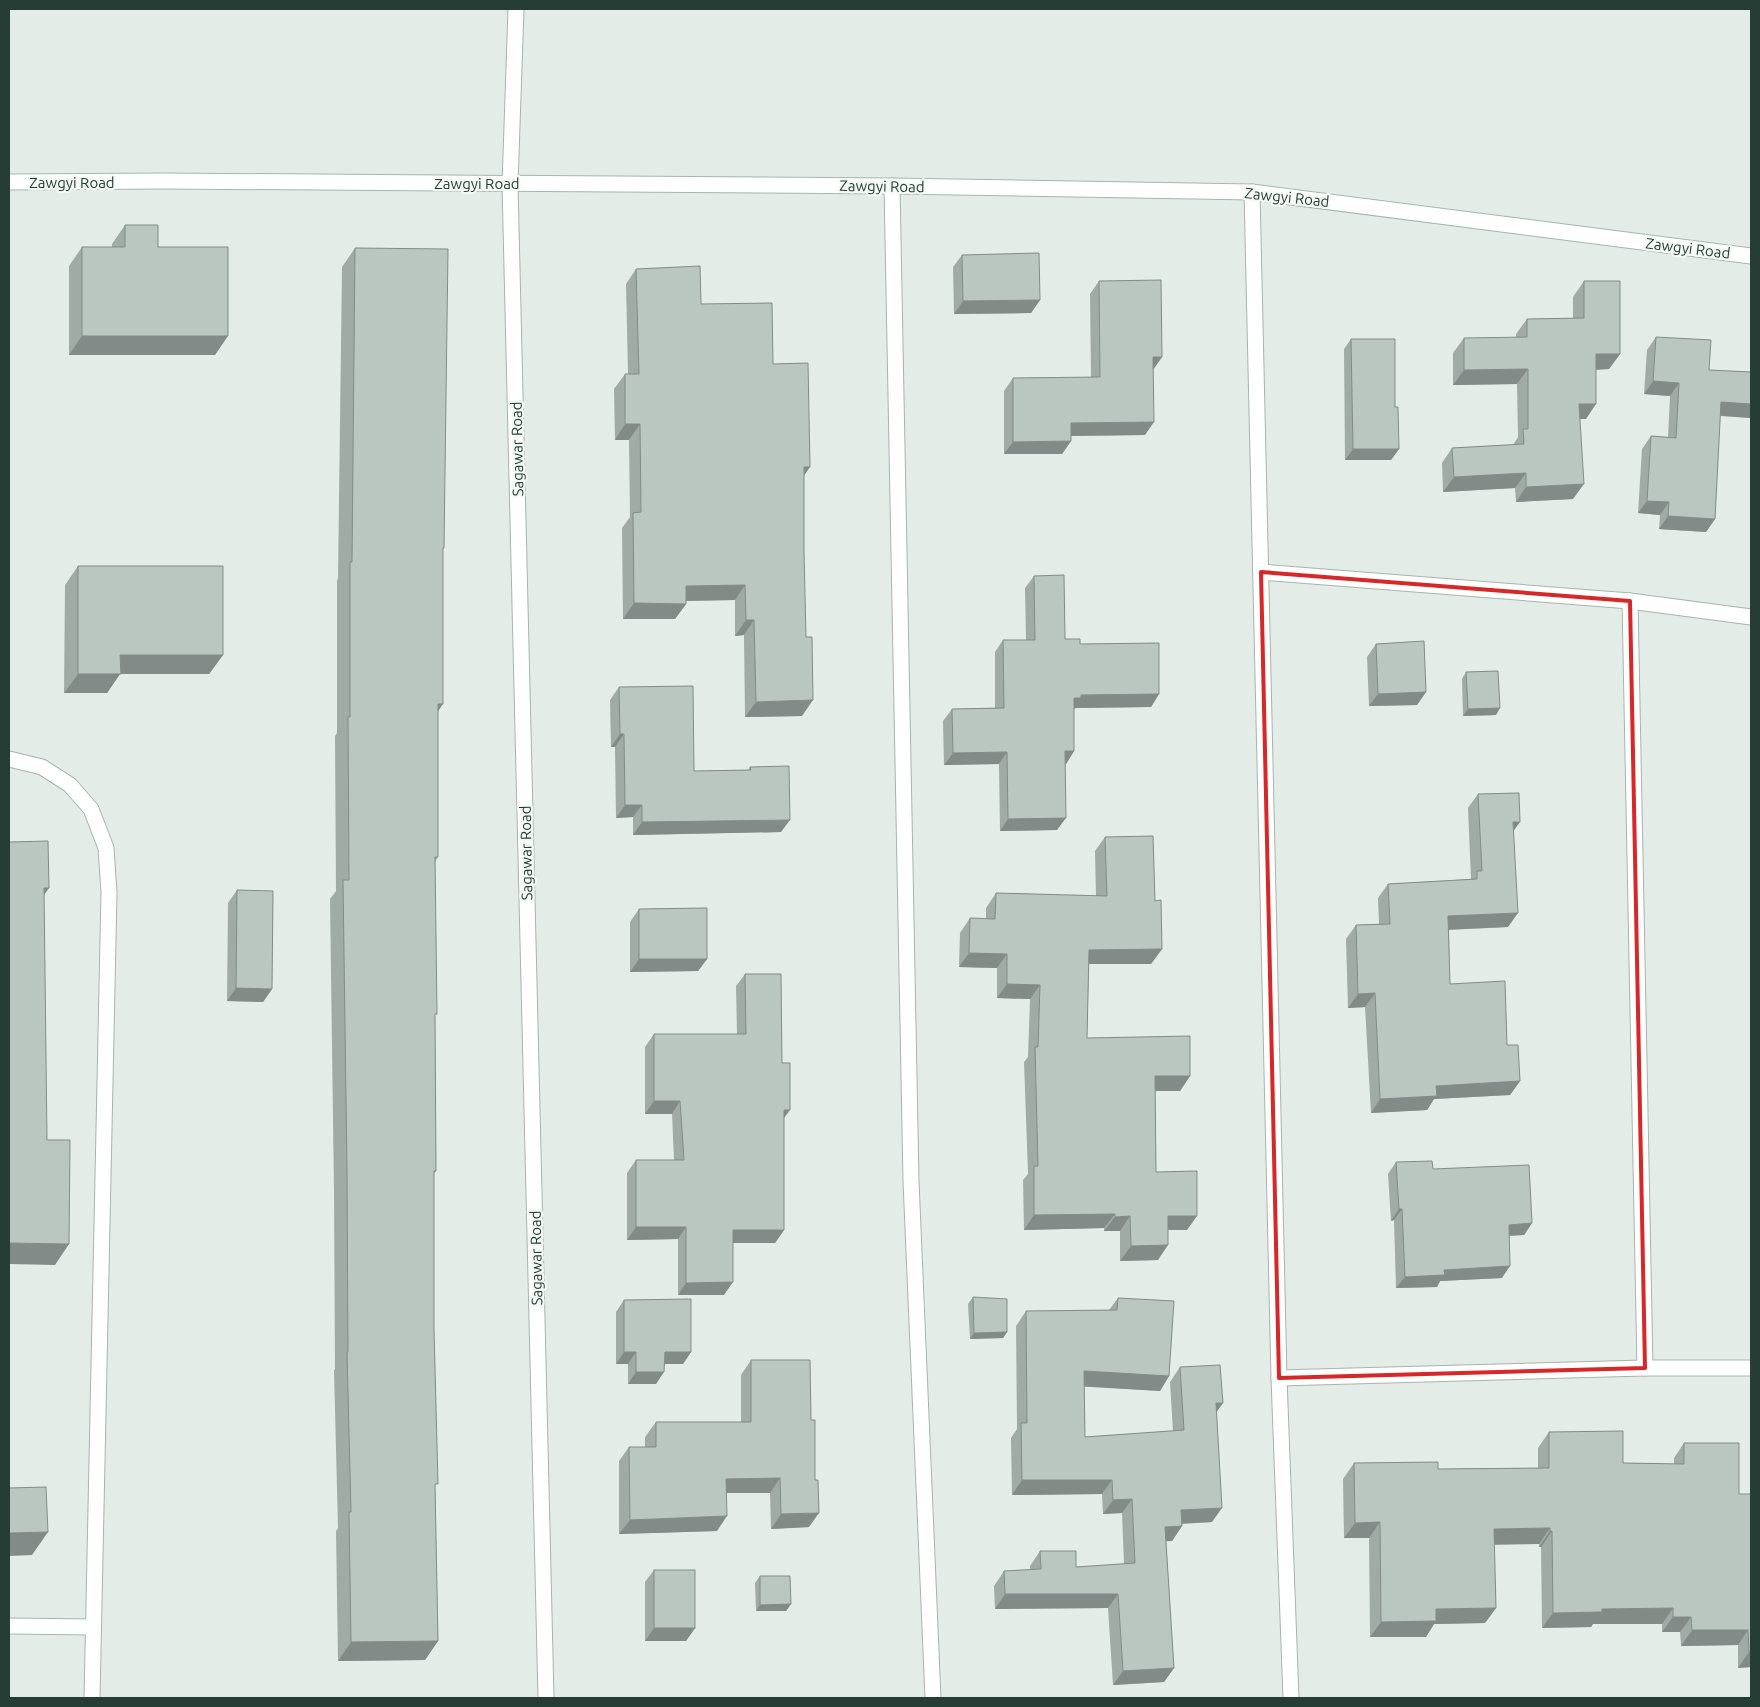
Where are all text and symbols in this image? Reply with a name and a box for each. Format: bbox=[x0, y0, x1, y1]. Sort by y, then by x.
street label: Zawgyi Road bbox=[29, 174, 115, 191]
street label: Zawgyi Road bbox=[434, 175, 520, 192]
street label: Zawgyi Road bbox=[839, 177, 925, 195]
street label: Zawgyi Road bbox=[1244, 184, 1330, 210]
street label: Zawgyi Road bbox=[1645, 234, 1731, 262]
street label: Sagawar Road bbox=[508, 401, 526, 497]
street label: Sagawar Road bbox=[517, 805, 535, 901]
street label: Sagawar Road bbox=[527, 1210, 545, 1306]

